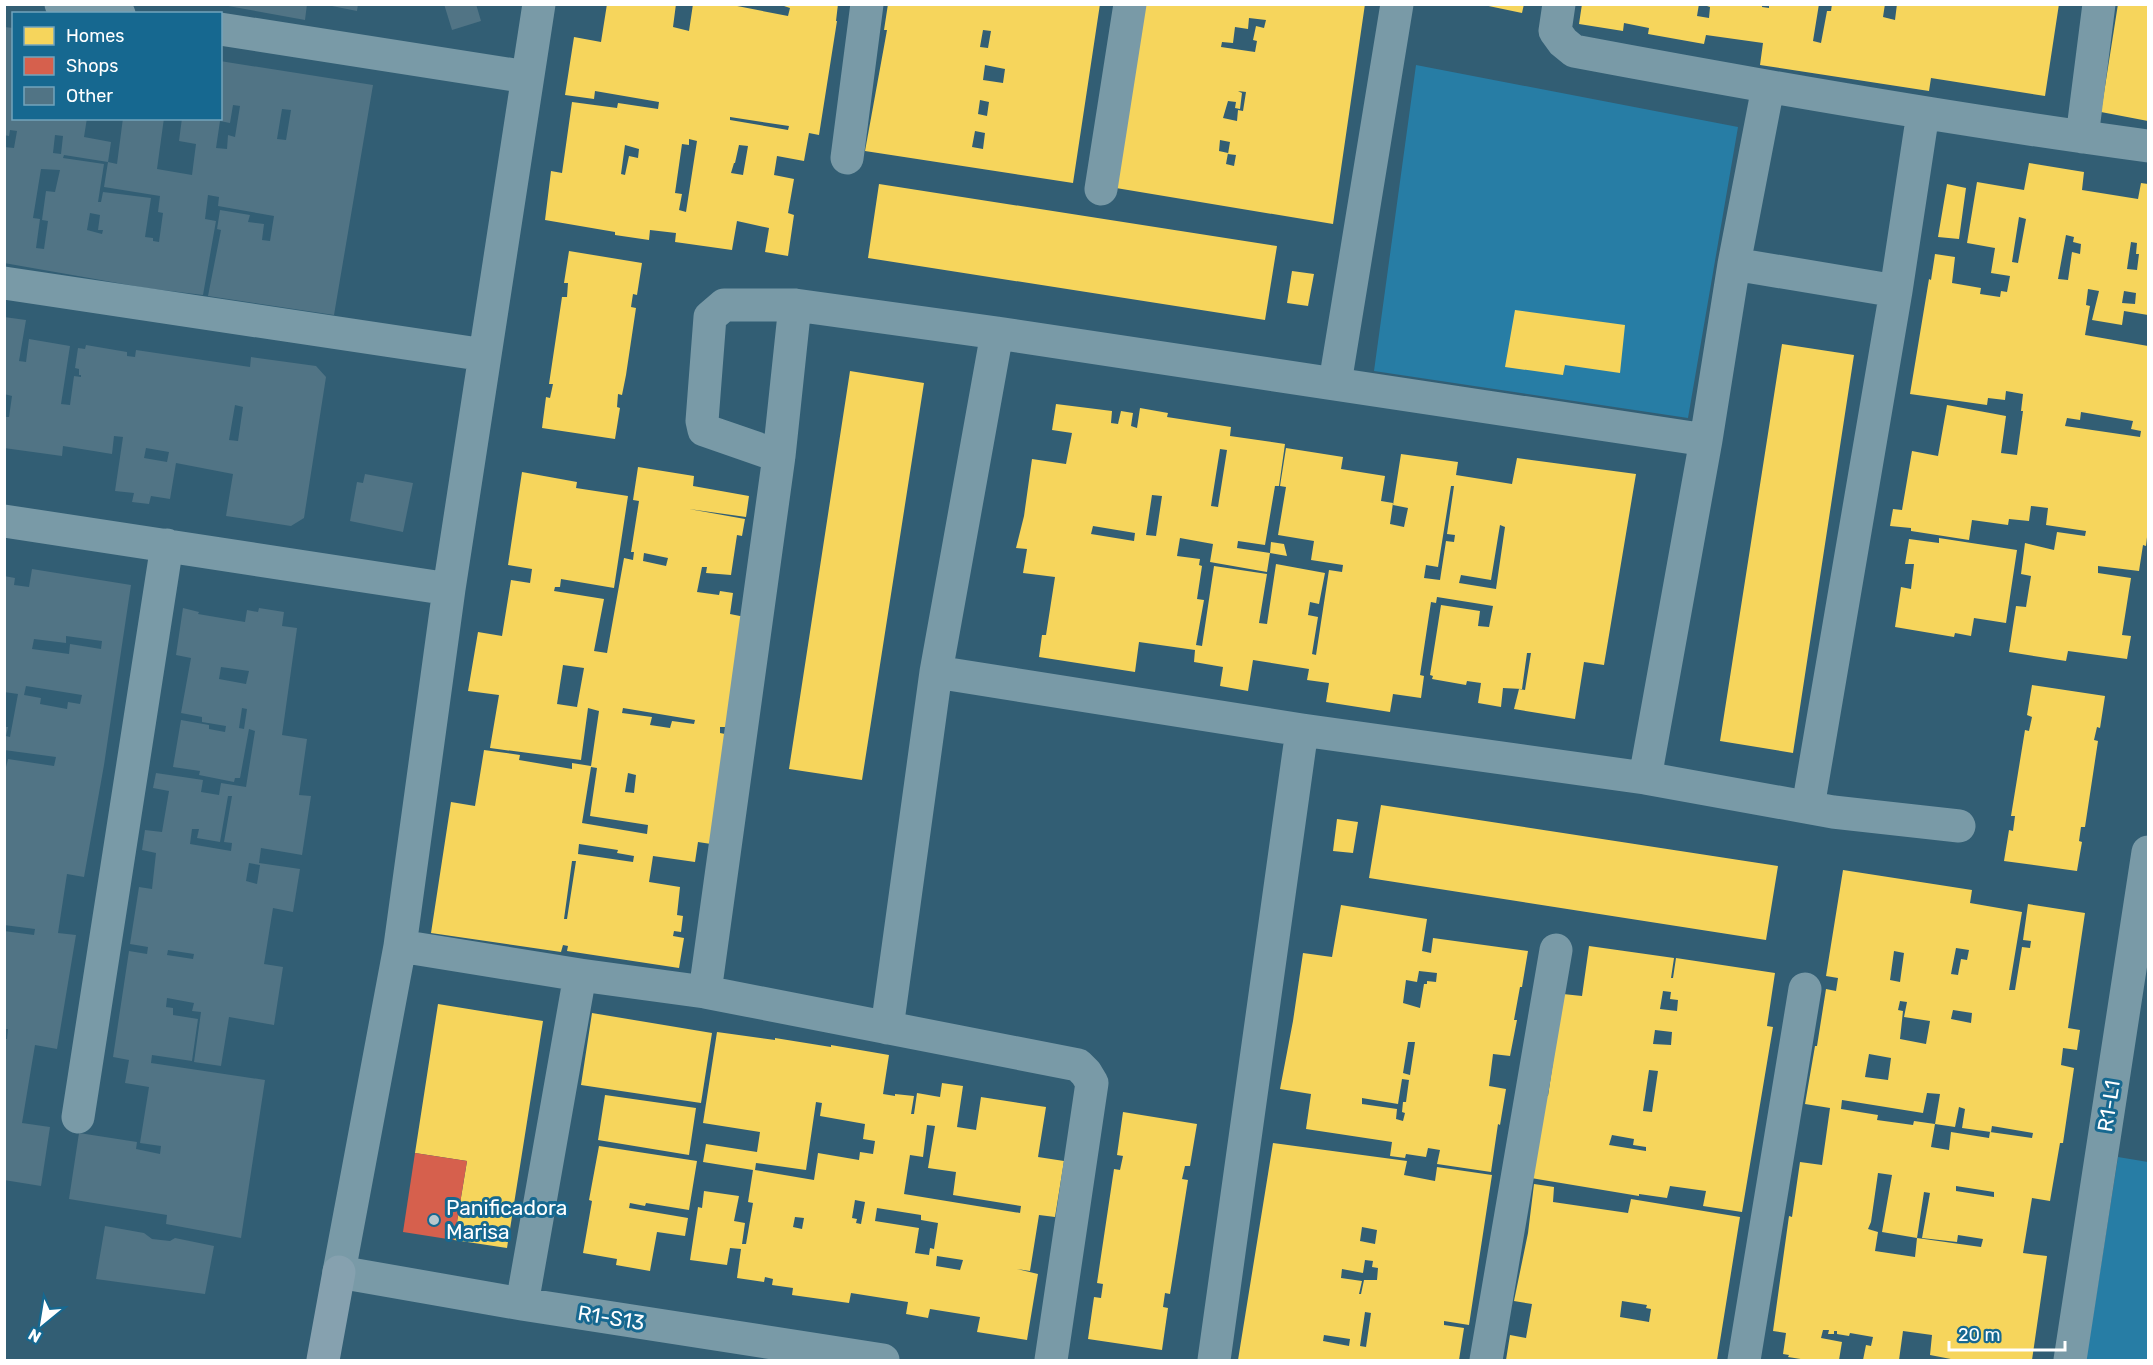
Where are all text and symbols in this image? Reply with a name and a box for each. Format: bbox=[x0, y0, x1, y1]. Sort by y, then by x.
legend bbox=[12, 12, 222, 120]
text: Homes bbox=[66, 25, 124, 47]
text: Shops bbox=[66, 55, 118, 77]
text: Other bbox=[66, 85, 113, 107]
street label: R1-L1 bbox=[2092, 1078, 2125, 1134]
place label: Panificadora Marisa bbox=[446, 1195, 567, 1244]
marker: Panificadora Marisa bbox=[427, 1213, 441, 1227]
north arrow bbox=[12, 1293, 72, 1353]
street label: R1-S13 bbox=[576, 1300, 646, 1335]
scale bar bbox=[1949, 1314, 2064, 1352]
text: N bbox=[25, 1324, 44, 1347]
text: 20 m bbox=[1958, 1324, 2000, 1346]

